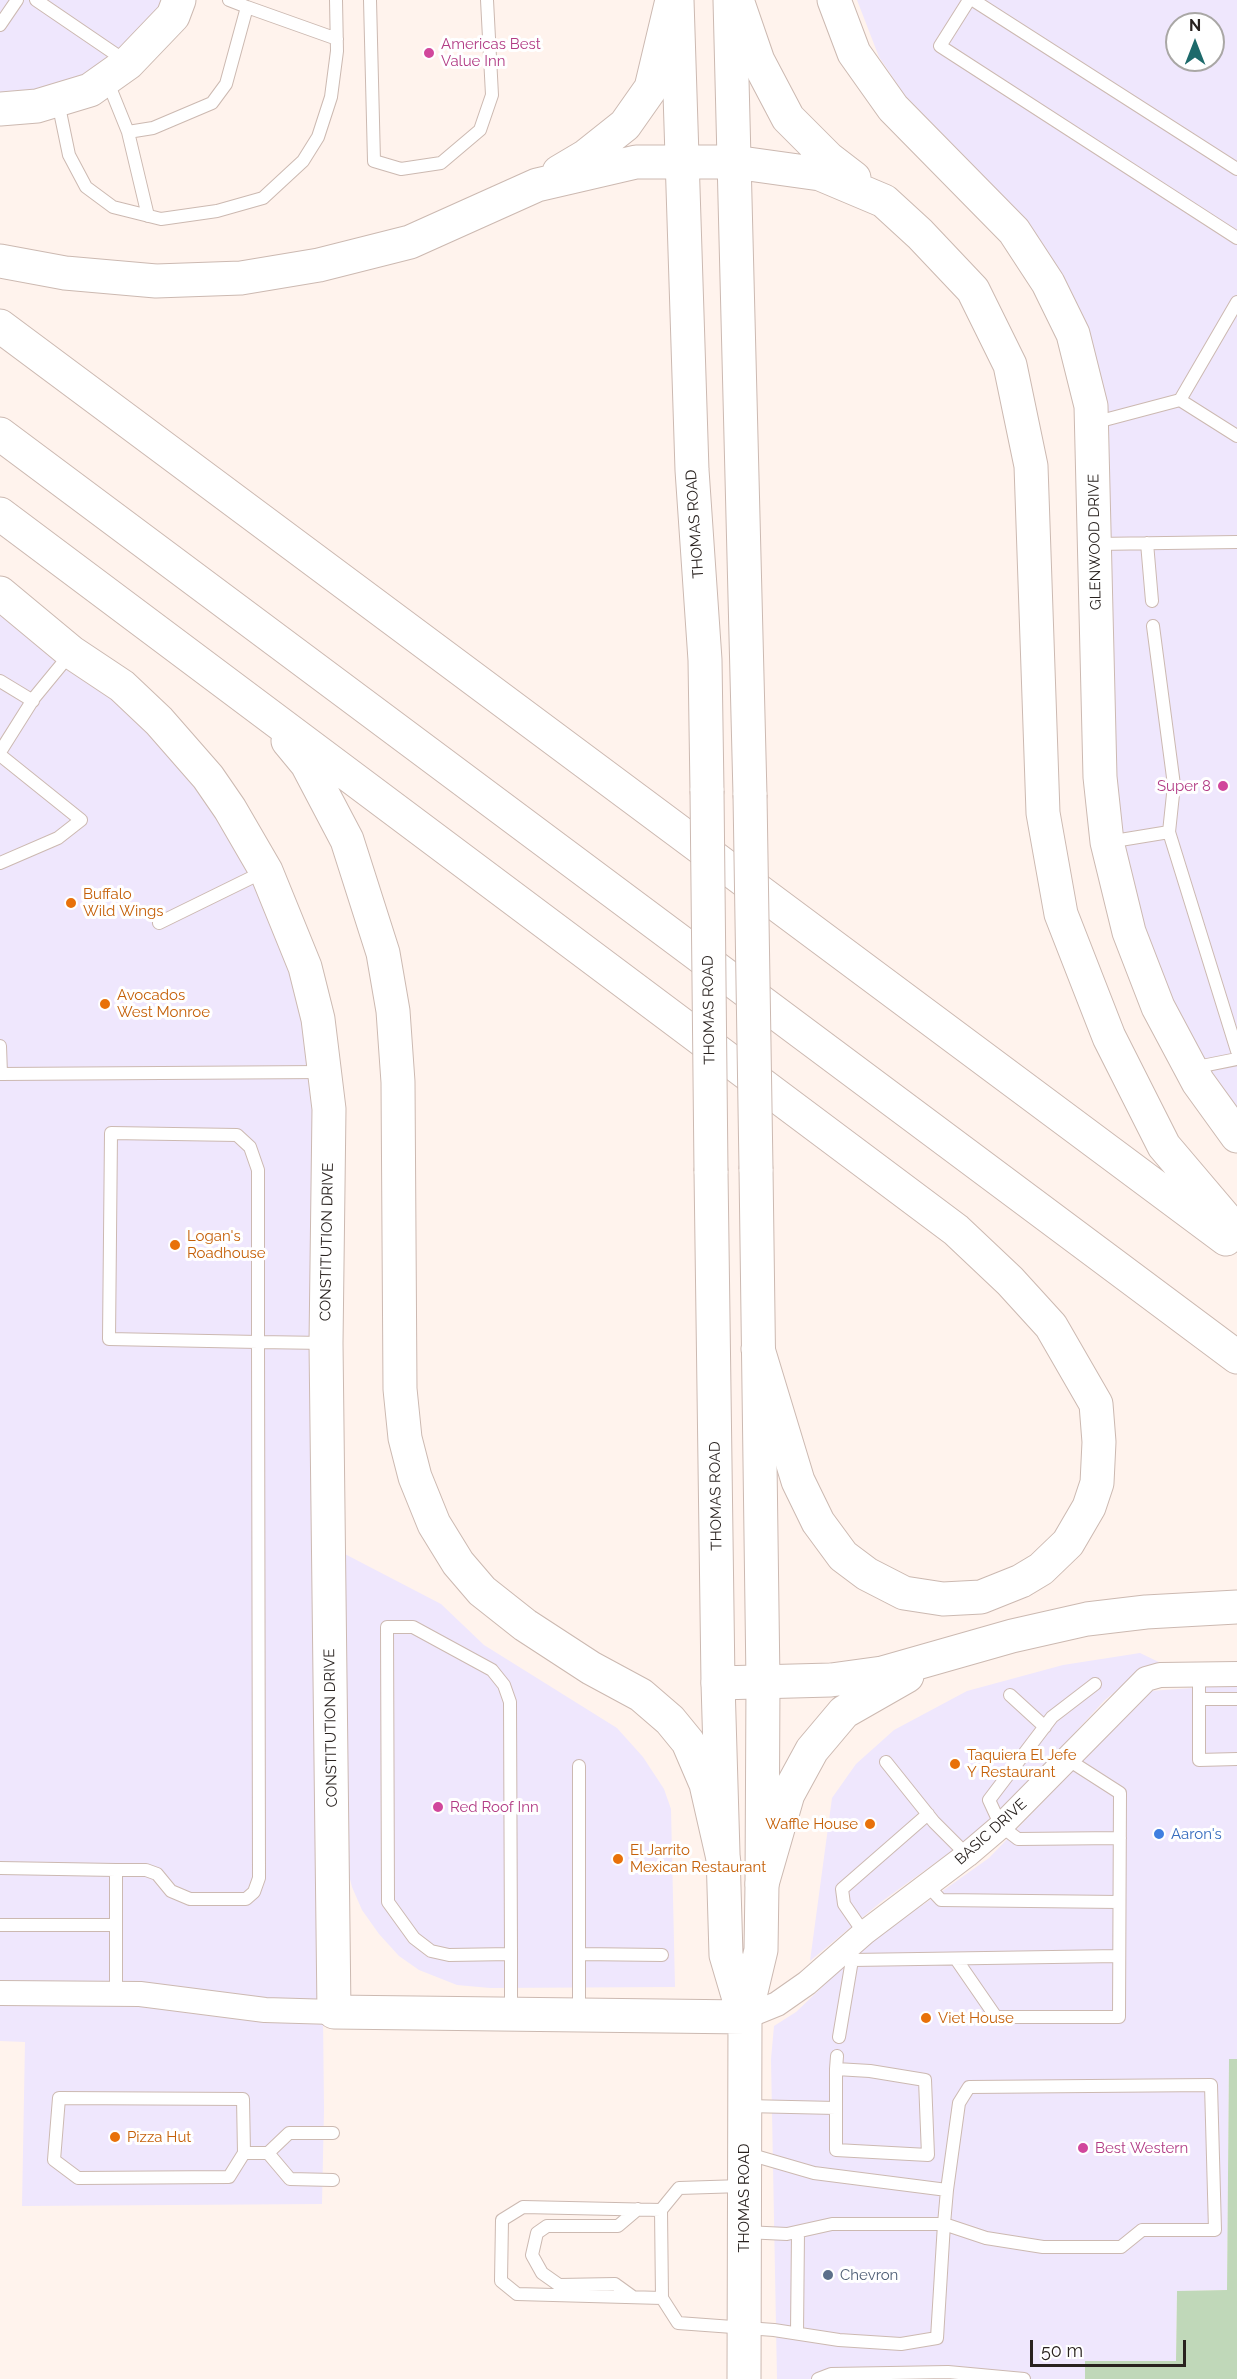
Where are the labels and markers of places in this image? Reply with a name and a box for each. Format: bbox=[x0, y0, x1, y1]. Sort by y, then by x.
place label: Americas Best Value Inn bbox=[441, 35, 541, 70]
marker: Americas Best Value Inn bbox=[422, 46, 436, 60]
place label: Super 8 bbox=[1157, 777, 1211, 795]
marker: Super 8 bbox=[1216, 779, 1230, 793]
place label: Buffalo Wild Wings bbox=[83, 885, 163, 920]
marker: Buffalo Wild Wings bbox=[64, 896, 78, 910]
place label: Avocados West Monroe bbox=[117, 986, 210, 1021]
marker: Avocados West Monroe bbox=[98, 997, 112, 1011]
place label: Logan's Roadhouse bbox=[187, 1227, 266, 1262]
marker: Logan's Roadhouse bbox=[168, 1238, 182, 1252]
place label: Taquiera El Jefe Y Restaurant bbox=[967, 1746, 1077, 1781]
marker: Taquiera El Jefe Y Restaurant bbox=[948, 1757, 962, 1771]
place label: Red Roof Inn bbox=[450, 1798, 539, 1816]
marker: Red Roof Inn bbox=[431, 1800, 445, 1814]
place label: Waffle House bbox=[765, 1815, 858, 1833]
marker: Waffle House bbox=[863, 1817, 877, 1831]
place label: Aaron's bbox=[1171, 1825, 1222, 1843]
marker: Aaron's bbox=[1152, 1827, 1166, 1841]
place label: El Jarrito Mexican Restaurant bbox=[630, 1841, 766, 1876]
marker: El Jarrito Mexican Restaurant bbox=[611, 1852, 625, 1866]
place label: Viet House bbox=[938, 2009, 1014, 2027]
marker: Viet House bbox=[919, 2011, 933, 2025]
place label: Pizza Hut bbox=[127, 2128, 191, 2146]
marker: Pizza Hut bbox=[108, 2130, 122, 2144]
place label: Best Western bbox=[1095, 2139, 1188, 2157]
marker: Best Western bbox=[1076, 2141, 1090, 2155]
place label: Chevron bbox=[840, 2266, 898, 2284]
marker: Chevron bbox=[821, 2268, 835, 2282]

